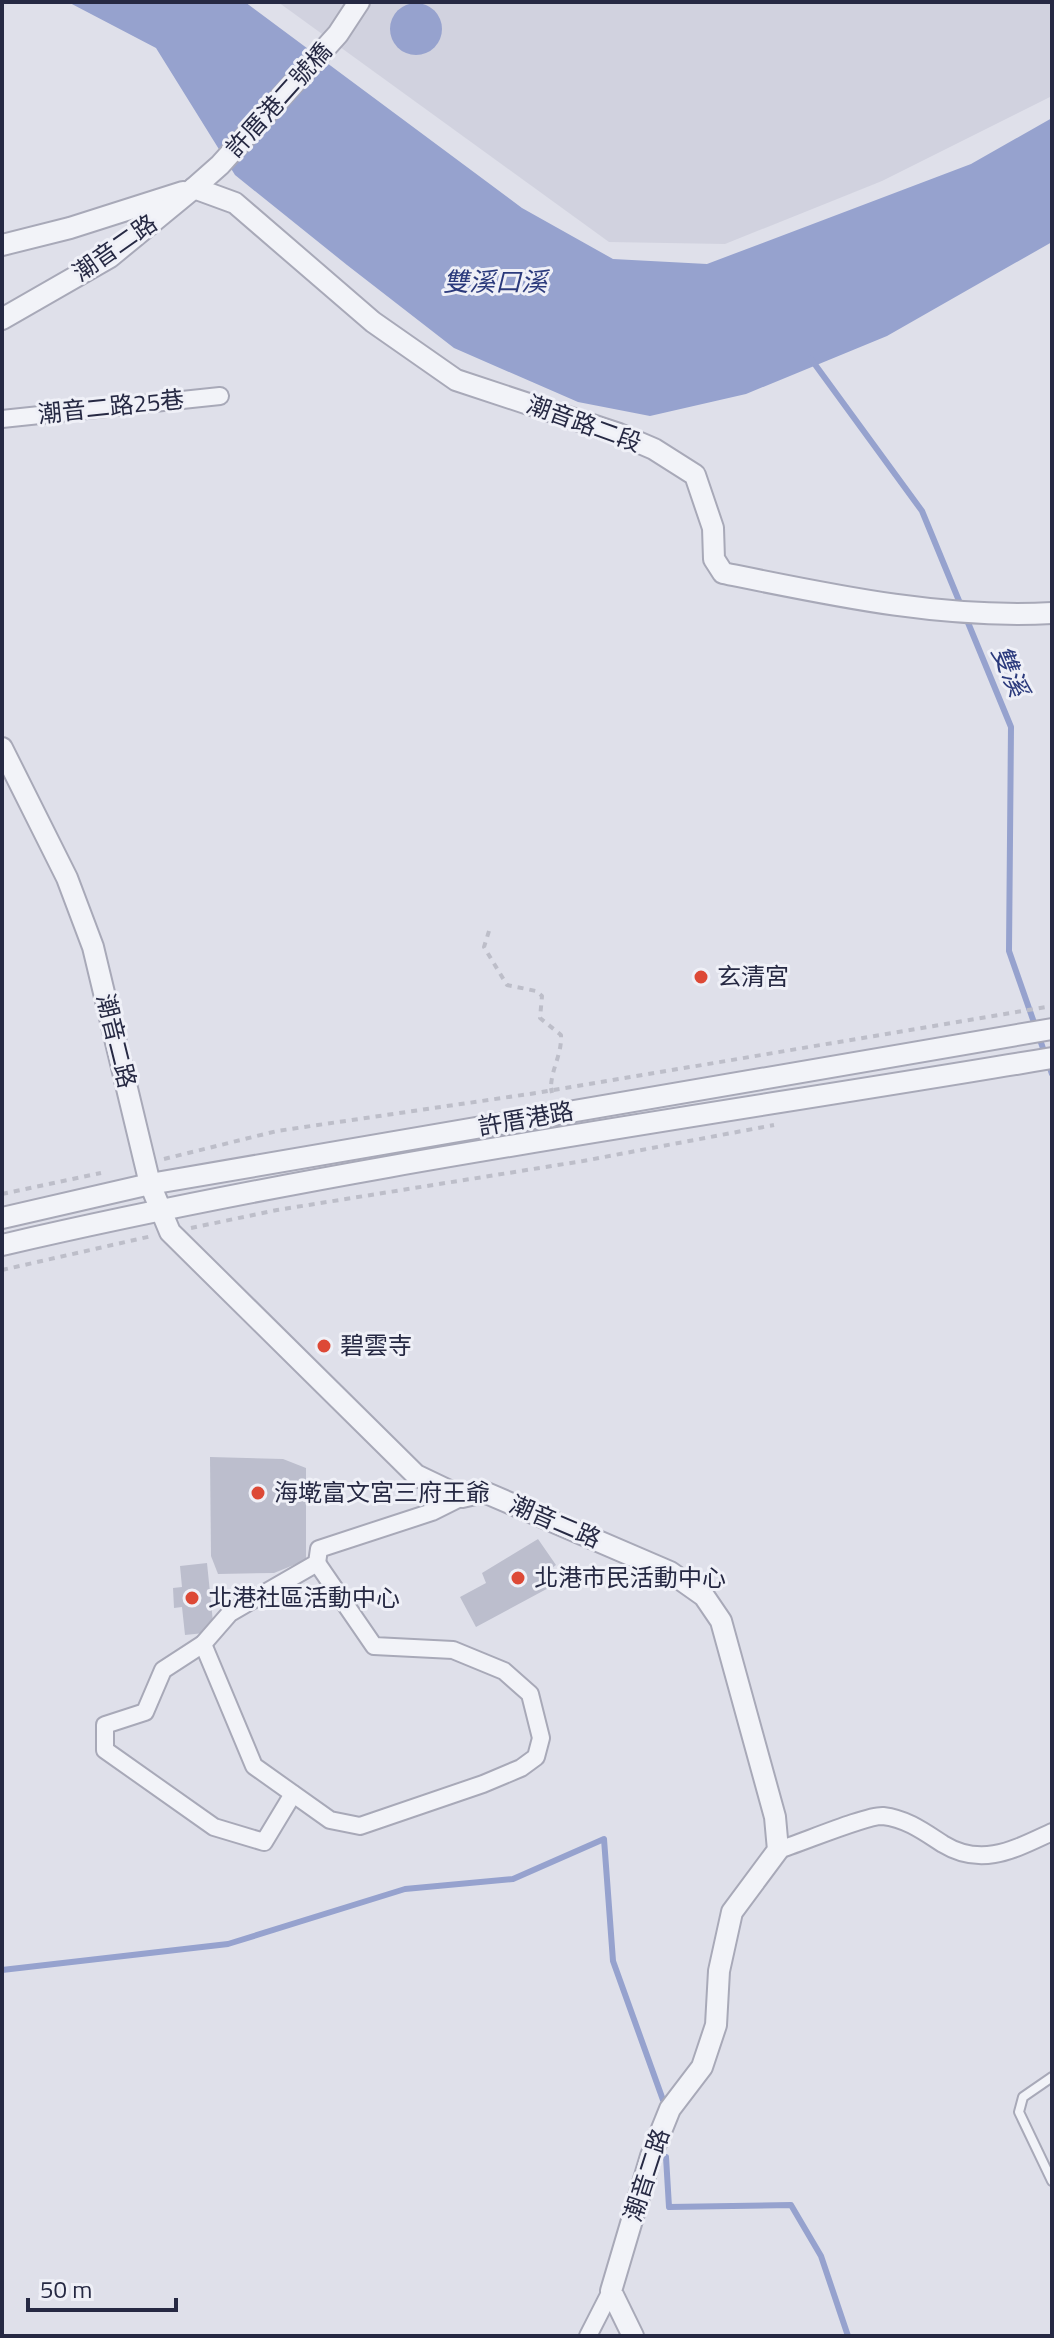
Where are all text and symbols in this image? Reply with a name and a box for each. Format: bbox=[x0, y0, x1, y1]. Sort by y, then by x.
street label: 許厝港二號橋 bbox=[217, 34, 340, 165]
street label: 潮音二路 bbox=[65, 205, 164, 289]
water label: 雙溪口溪 bbox=[443, 262, 551, 301]
street label: 潮音二路25巷 bbox=[36, 380, 186, 432]
street label: 潮音路二段 bbox=[522, 386, 647, 460]
water label: 雙溪 bbox=[982, 639, 1040, 706]
place label: 玄清宮 bbox=[717, 958, 789, 994]
marker: 玄清宮 bbox=[692, 968, 710, 986]
street label: 潮音二路 bbox=[88, 990, 146, 1092]
street label: 許厝港路 bbox=[475, 1092, 576, 1144]
place label: 碧雲寺 bbox=[340, 1327, 412, 1363]
marker: 碧雲寺 bbox=[315, 1337, 333, 1355]
place label: 海墘富文宮三府王爺 bbox=[274, 1474, 490, 1510]
marker: 海墘富文宮三府王爺 bbox=[249, 1484, 267, 1502]
street label: 潮音二路 bbox=[504, 1486, 607, 1556]
place label: 北港市民活動中心 bbox=[534, 1559, 726, 1595]
marker: 北港市民活動中心 bbox=[509, 1569, 527, 1587]
place label: 北港社區活動中心 bbox=[208, 1579, 400, 1615]
marker: 北港社區活動中心 bbox=[183, 1589, 201, 1607]
street label: 潮音二路 bbox=[614, 2123, 678, 2226]
scale bar bbox=[28, 2262, 176, 2312]
text: 50 m bbox=[40, 2271, 92, 2307]

